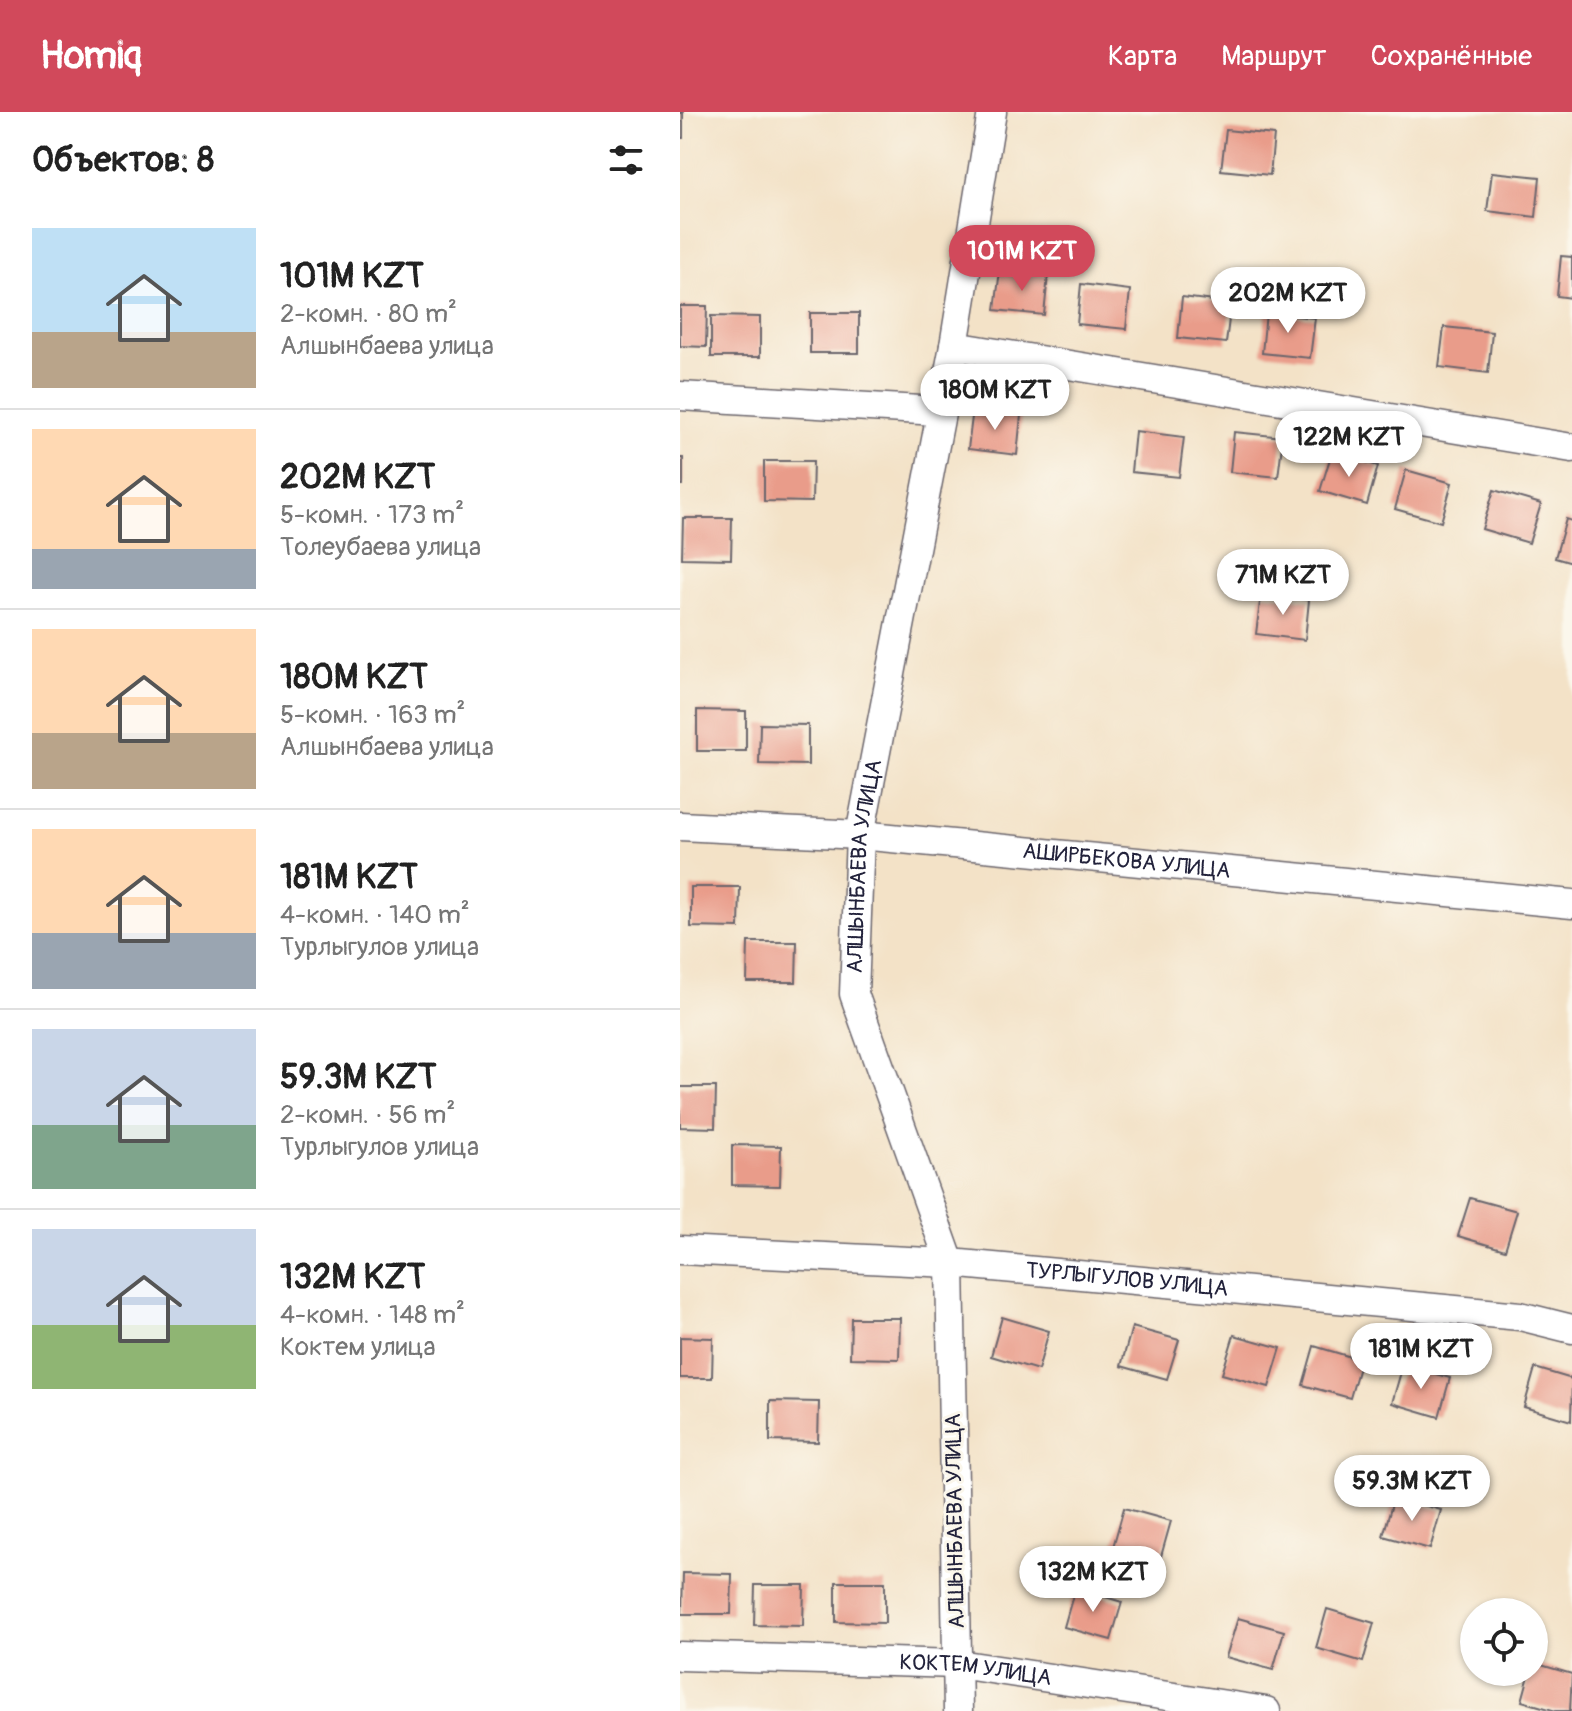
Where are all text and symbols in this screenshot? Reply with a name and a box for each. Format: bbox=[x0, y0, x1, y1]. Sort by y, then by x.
text: Homiq bbox=[40, 32, 142, 80]
text: Карта bbox=[1108, 39, 1177, 74]
text: Маршрут bbox=[1221, 39, 1327, 74]
text: Сохранённые bbox=[1371, 39, 1532, 74]
icon: filters bbox=[604, 138, 648, 182]
text: Объектов: 8 bbox=[32, 139, 214, 182]
pin: 101M KZT bbox=[939, 225, 1105, 293]
text: 101M KZT bbox=[967, 235, 1077, 267]
text: 101M KZT bbox=[280, 255, 424, 298]
icon: home bbox=[96, 260, 192, 356]
pin: 202M KZT bbox=[1205, 267, 1371, 335]
text: 202M KZT bbox=[1228, 277, 1348, 309]
text: 2-комн. · 80 m² bbox=[280, 298, 457, 330]
text: Алшынбаева улица bbox=[280, 330, 494, 362]
pin: 180M KZT bbox=[912, 364, 1078, 432]
text: 180M KZT bbox=[938, 374, 1052, 406]
pin: 122M KZT bbox=[1266, 411, 1432, 479]
text: 122M KZT bbox=[1293, 421, 1405, 453]
text: 202M KZT bbox=[280, 456, 436, 499]
icon: home bbox=[96, 461, 192, 557]
text: 5-комн. · 173 m² bbox=[280, 499, 464, 531]
text: Толеубаева улица bbox=[280, 531, 481, 563]
pin: 71M KZT bbox=[1209, 549, 1357, 617]
text: 71M KZT bbox=[1235, 559, 1331, 591]
text: 180M KZT bbox=[280, 656, 428, 699]
icon: home bbox=[96, 661, 192, 757]
text: 5-комн. · 163 m² bbox=[280, 699, 465, 731]
text: Алшынбаева улица bbox=[280, 731, 494, 763]
street label: АЛШЫНБАЕВА УЛИЦА bbox=[841, 757, 888, 974]
street label: АШИРБЕКОВА УЛИЦА bbox=[1021, 837, 1232, 885]
text: 181M KZT bbox=[280, 856, 418, 899]
icon: home bbox=[96, 861, 192, 957]
text: 4-комн. · 140 m² bbox=[280, 899, 470, 931]
text: Турлыгулов улица bbox=[280, 931, 479, 963]
text: 59.3M KZT bbox=[280, 1056, 437, 1099]
icon: home bbox=[96, 1061, 192, 1157]
text: 2-комн. · 56 m² bbox=[280, 1099, 455, 1131]
text: Турлыгулов улица bbox=[280, 1131, 479, 1163]
text: 132M KZT bbox=[280, 1256, 426, 1299]
street label: ТУРЛЫГУЛОВ УЛИЦА bbox=[1025, 1256, 1229, 1303]
icon: home bbox=[96, 1261, 192, 1357]
text: 4-комн. · 148 m² bbox=[280, 1299, 465, 1331]
pin: 181M KZT bbox=[1338, 1323, 1504, 1391]
text: Коктем улица bbox=[280, 1331, 436, 1363]
text: 181M KZT bbox=[1368, 1333, 1474, 1365]
street label: АЛШЫНБАЕВА УЛИЦА bbox=[939, 1413, 971, 1629]
pin: 59.3M KZT bbox=[1320, 1455, 1504, 1523]
text: 59.3M KZT bbox=[1352, 1465, 1472, 1497]
pin: 132M KZT bbox=[1010, 1546, 1176, 1614]
text: 132M KZT bbox=[1037, 1556, 1149, 1588]
map controls bbox=[1460, 1598, 1548, 1686]
button: locate bbox=[1460, 1598, 1548, 1686]
street label: КОКТЕМ УЛИЦА bbox=[899, 1648, 1053, 1692]

